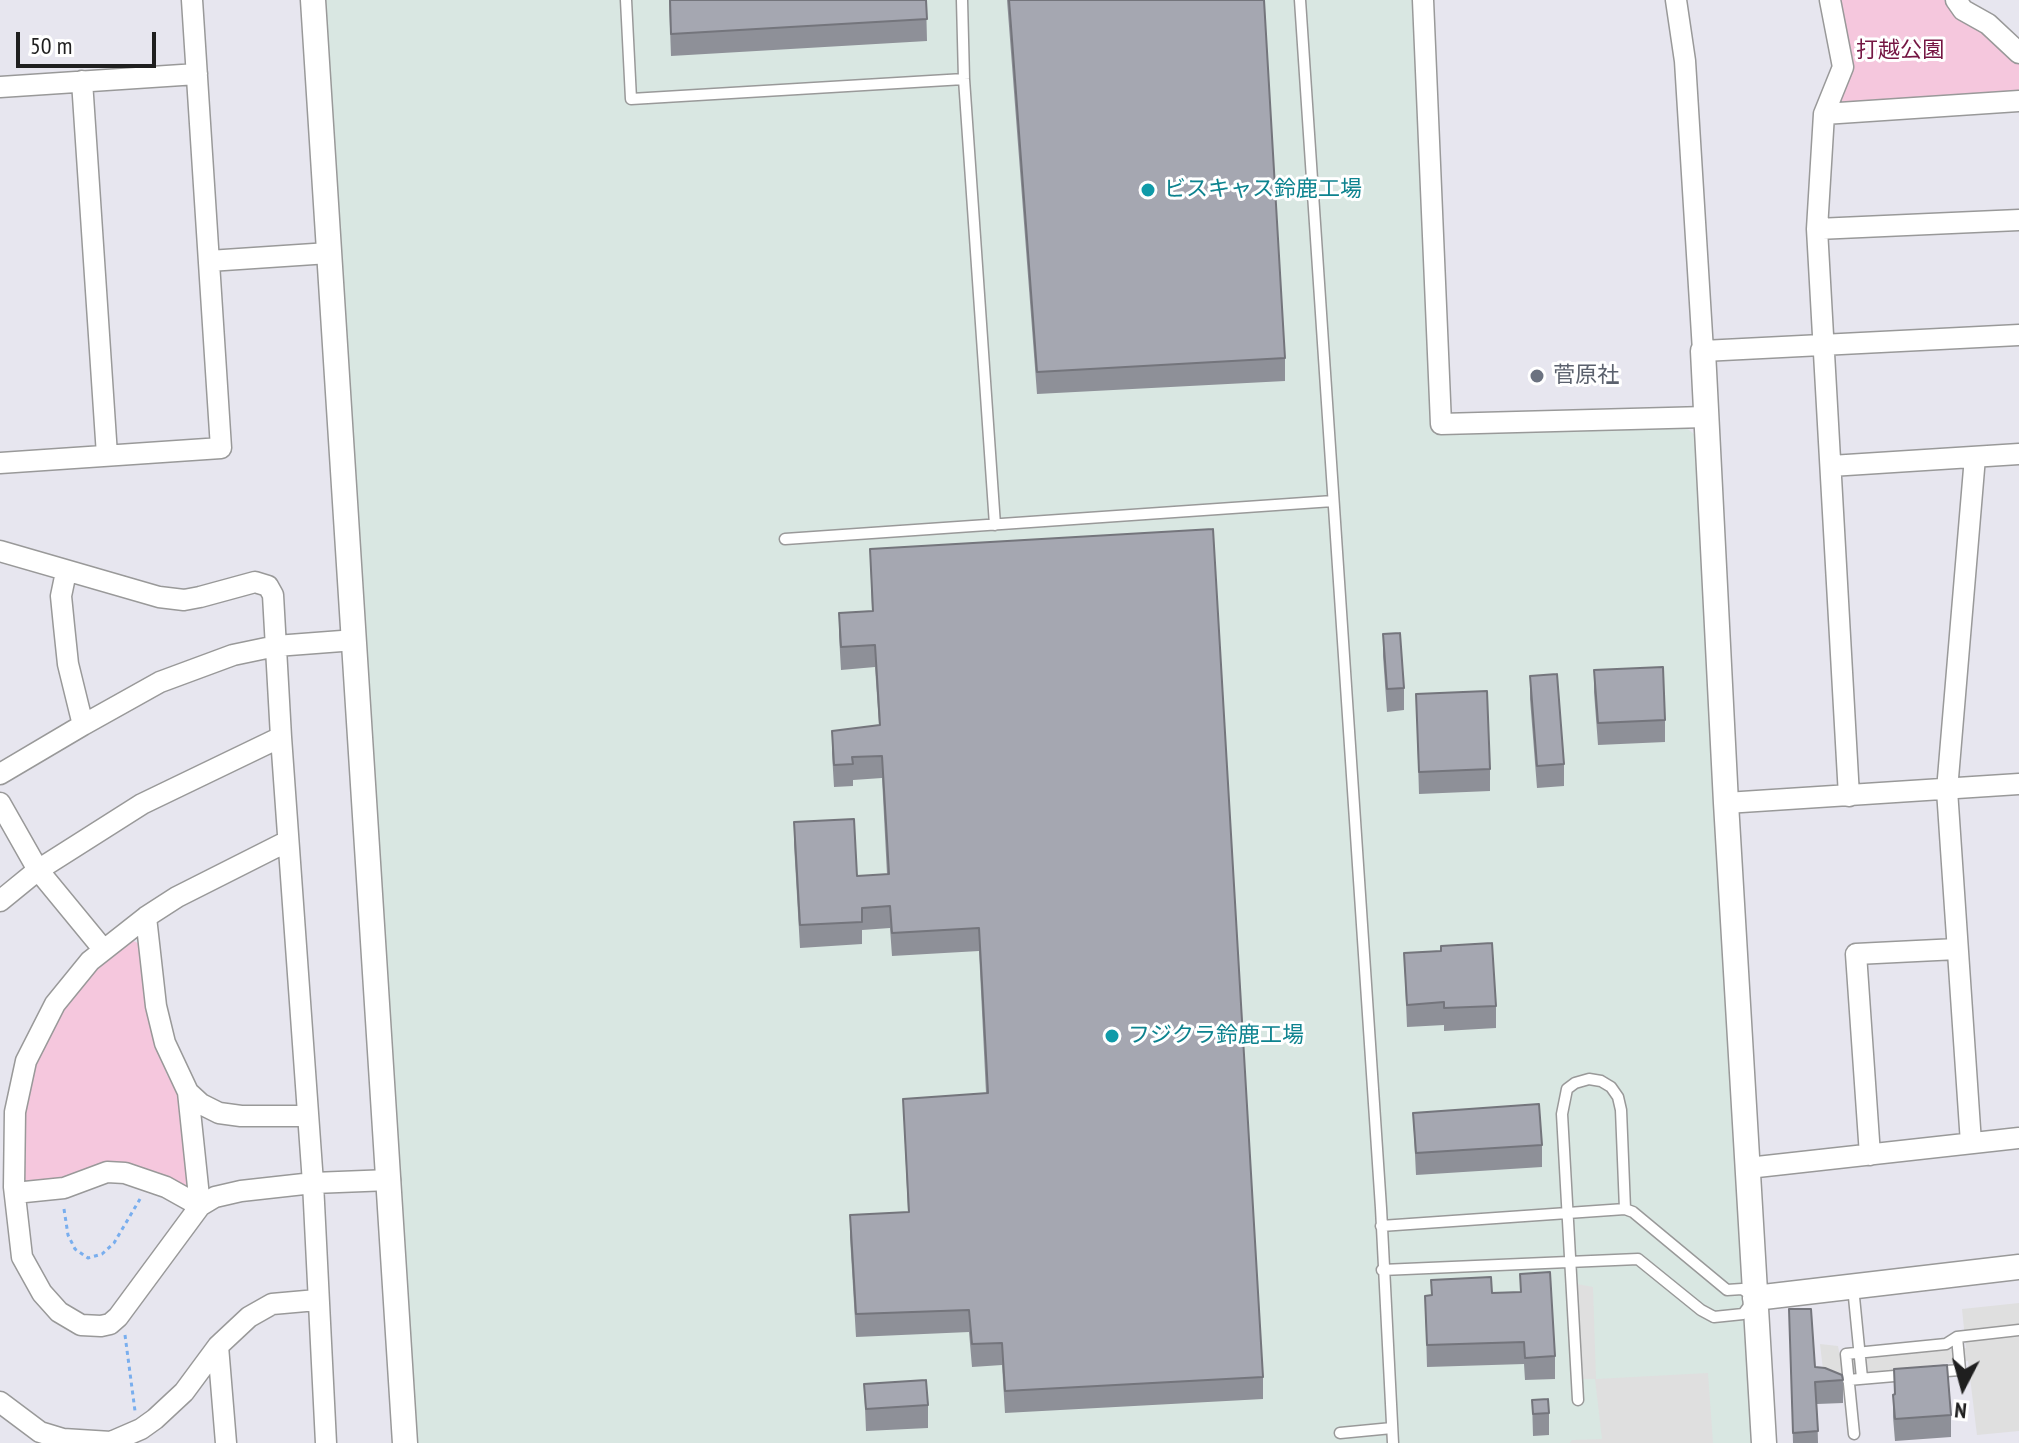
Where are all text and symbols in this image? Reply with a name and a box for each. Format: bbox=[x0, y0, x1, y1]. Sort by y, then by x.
scale bar bbox=[20, 16, 160, 66]
text: 50 m bbox=[30, 30, 72, 61]
park label: 打越公園 bbox=[1856, 38, 1944, 64]
place label: ビスキャス鈴鹿工場 bbox=[1164, 177, 1362, 203]
marker: ビスキャス鈴鹿工場 bbox=[1139, 181, 1157, 199]
place label: 菅原社 bbox=[1553, 363, 1619, 389]
marker: 菅原社 bbox=[1528, 367, 1546, 385]
place label: フジクラ鈴鹿工場 bbox=[1128, 1023, 1304, 1049]
marker: フジクラ鈴鹿工場 bbox=[1103, 1027, 1121, 1045]
north arrow bbox=[1923, 1347, 2003, 1427]
text: N bbox=[1953, 1396, 1968, 1425]

